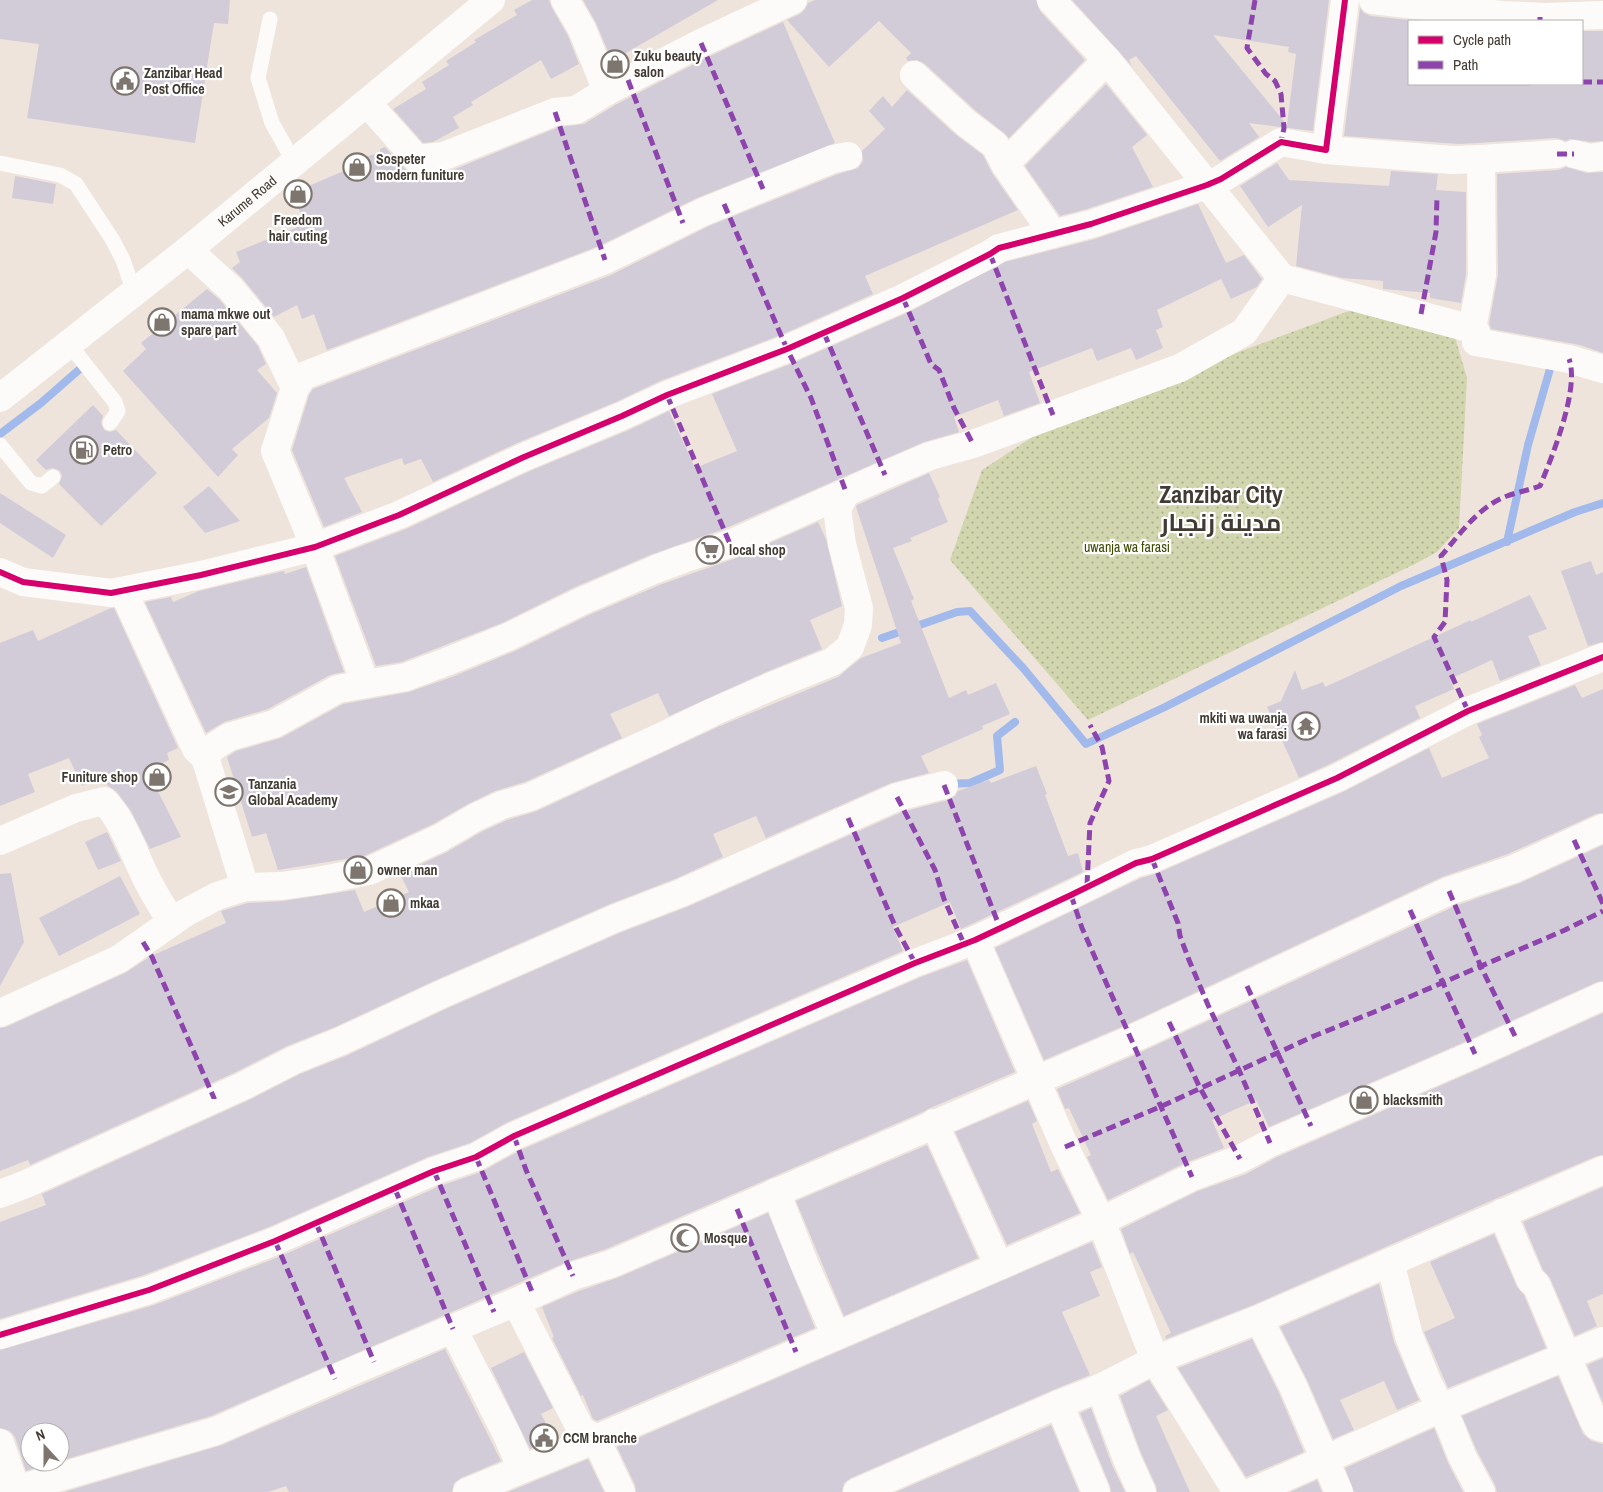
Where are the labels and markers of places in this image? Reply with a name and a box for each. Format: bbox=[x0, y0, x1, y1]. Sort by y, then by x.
place label: Zuku beauty salon bbox=[634, 47, 702, 81]
shop icon: Zuku beauty salon bbox=[600, 49, 630, 79]
place label: Zanzibar Head Post Office bbox=[144, 64, 222, 98]
public building icon: Zanzibar Head Post Office bbox=[110, 66, 140, 96]
place label: Sospeter modern funiture bbox=[376, 150, 464, 184]
shop icon: Sospeter modern funiture bbox=[342, 152, 372, 182]
shop icon: Freedom hair cuting bbox=[283, 179, 313, 209]
place label: Freedom hair cuting bbox=[269, 211, 327, 245]
place label: mama mkwe out spare part bbox=[181, 305, 270, 339]
shop icon: mama mkwe out spare part bbox=[147, 307, 177, 337]
fuel station icon: Petro bbox=[69, 435, 99, 465]
place label: Petro bbox=[103, 441, 132, 459]
supermarket icon: local shop bbox=[695, 535, 725, 565]
place label: local shop bbox=[729, 541, 786, 559]
place label: mkiti wa uwanja wa farasi bbox=[1200, 709, 1288, 743]
temple icon: mkiti wa uwanja wa farasi bbox=[1291, 711, 1321, 741]
shop icon: Funiture shop bbox=[142, 762, 172, 792]
place label: Funiture shop bbox=[61, 768, 138, 786]
place label: Tanzania Global Academy bbox=[248, 775, 338, 809]
school or university icon: Tanzania Global Academy bbox=[214, 777, 244, 807]
shop icon: owner man bbox=[343, 855, 373, 885]
place label: owner man bbox=[377, 861, 438, 879]
shop icon: mkaa bbox=[376, 888, 406, 918]
place label: mkaa bbox=[410, 894, 440, 912]
shop icon: blacksmith bbox=[1349, 1085, 1379, 1115]
place label: blacksmith bbox=[1383, 1091, 1443, 1109]
mosque icon: Mosque bbox=[670, 1223, 700, 1253]
place label: Mosque bbox=[704, 1229, 747, 1247]
public building icon: CCM branche bbox=[529, 1423, 559, 1453]
place label: CCM branche bbox=[563, 1429, 637, 1447]

